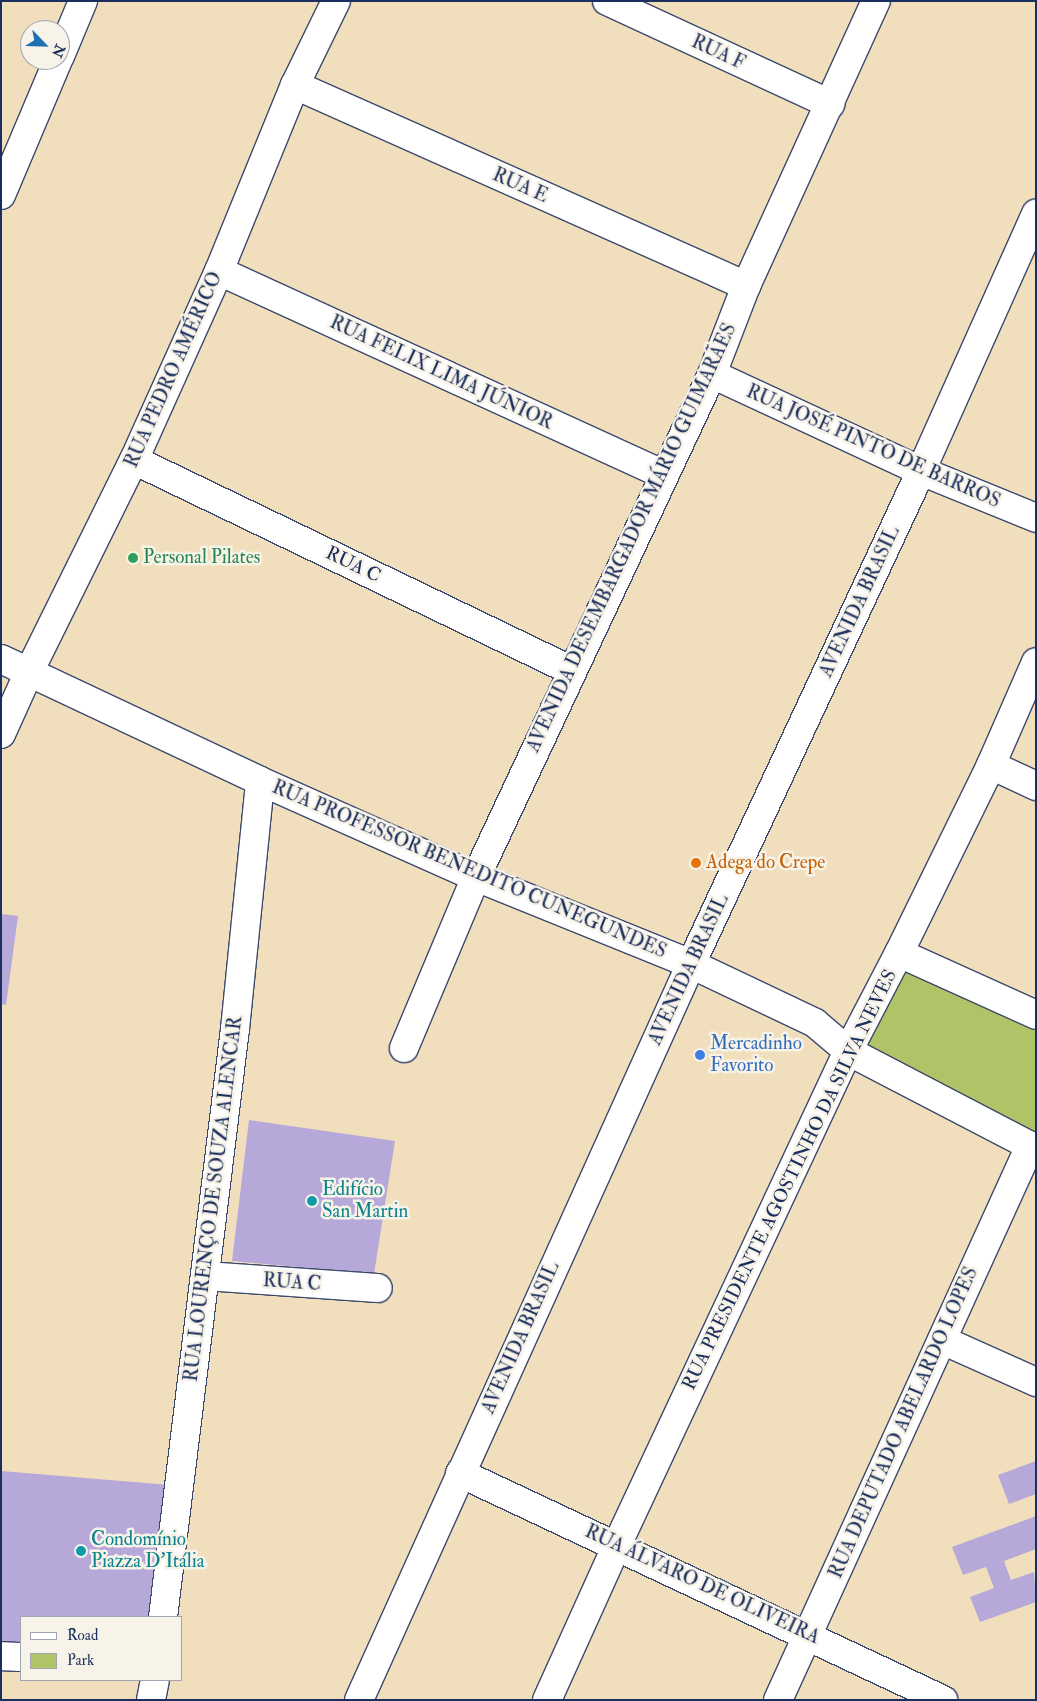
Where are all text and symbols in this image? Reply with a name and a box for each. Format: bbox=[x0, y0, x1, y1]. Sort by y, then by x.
north arrow bbox=[20, 20, 70, 70]
street label: RUA F bbox=[688, 31, 748, 75]
text: N bbox=[48, 42, 69, 60]
street label: RUA E bbox=[489, 164, 551, 208]
street label: RUA PEDRO AMÉRICO bbox=[120, 269, 228, 471]
street label: RUA FELIX LIMA JÚNIOR bbox=[326, 311, 556, 435]
street label: AVENIDA DESEMBARGADOR MÁRIO GUIMARÃES bbox=[522, 320, 742, 756]
street label: RUA JOSÉ PINTO DE BARROS bbox=[742, 381, 1004, 513]
street label: AVENIDA BRASIL bbox=[815, 523, 905, 681]
street label: RUA C bbox=[322, 542, 384, 588]
place label: Personal Pilates bbox=[143, 547, 260, 569]
marker: Personal Pilates bbox=[127, 552, 139, 564]
street label: RUA PROFESSOR BENEDITO CUNEGUNDES bbox=[268, 776, 670, 964]
place label: Adega do Crepe bbox=[706, 852, 825, 874]
marker: Adega do Crepe bbox=[690, 857, 702, 869]
street label: AVENIDA BRASIL bbox=[644, 891, 734, 1049]
street label: RUA PRESIDENTE AGOSTINHO DA SILVA NEVES bbox=[678, 966, 902, 1394]
street label: RUA LOURENÇO DE SOUZA ALENCAR bbox=[180, 1015, 248, 1383]
place label: Mercadinho Favorito bbox=[710, 1033, 802, 1077]
marker: Mercadinho Favorito bbox=[694, 1049, 706, 1061]
place label: Edifício San Martin bbox=[322, 1179, 408, 1223]
marker: Edifício San Martin bbox=[306, 1195, 318, 1207]
street label: AVENIDA BRASIL bbox=[477, 1258, 565, 1418]
street label: RUA DEPUTADO ABELARDO LOPES bbox=[825, 1264, 983, 1582]
street label: RUA C bbox=[262, 1270, 322, 1296]
street label: RUA ÁLVARO DE OLIVEIRA bbox=[581, 1521, 823, 1649]
place label: Condomínio Piazza D'Itália bbox=[91, 1529, 204, 1573]
marker: Condomínio Piazza D'Itália bbox=[75, 1545, 87, 1557]
legend bbox=[20, 1616, 182, 1681]
text: Road bbox=[67, 1626, 98, 1645]
text: Park bbox=[67, 1651, 94, 1670]

